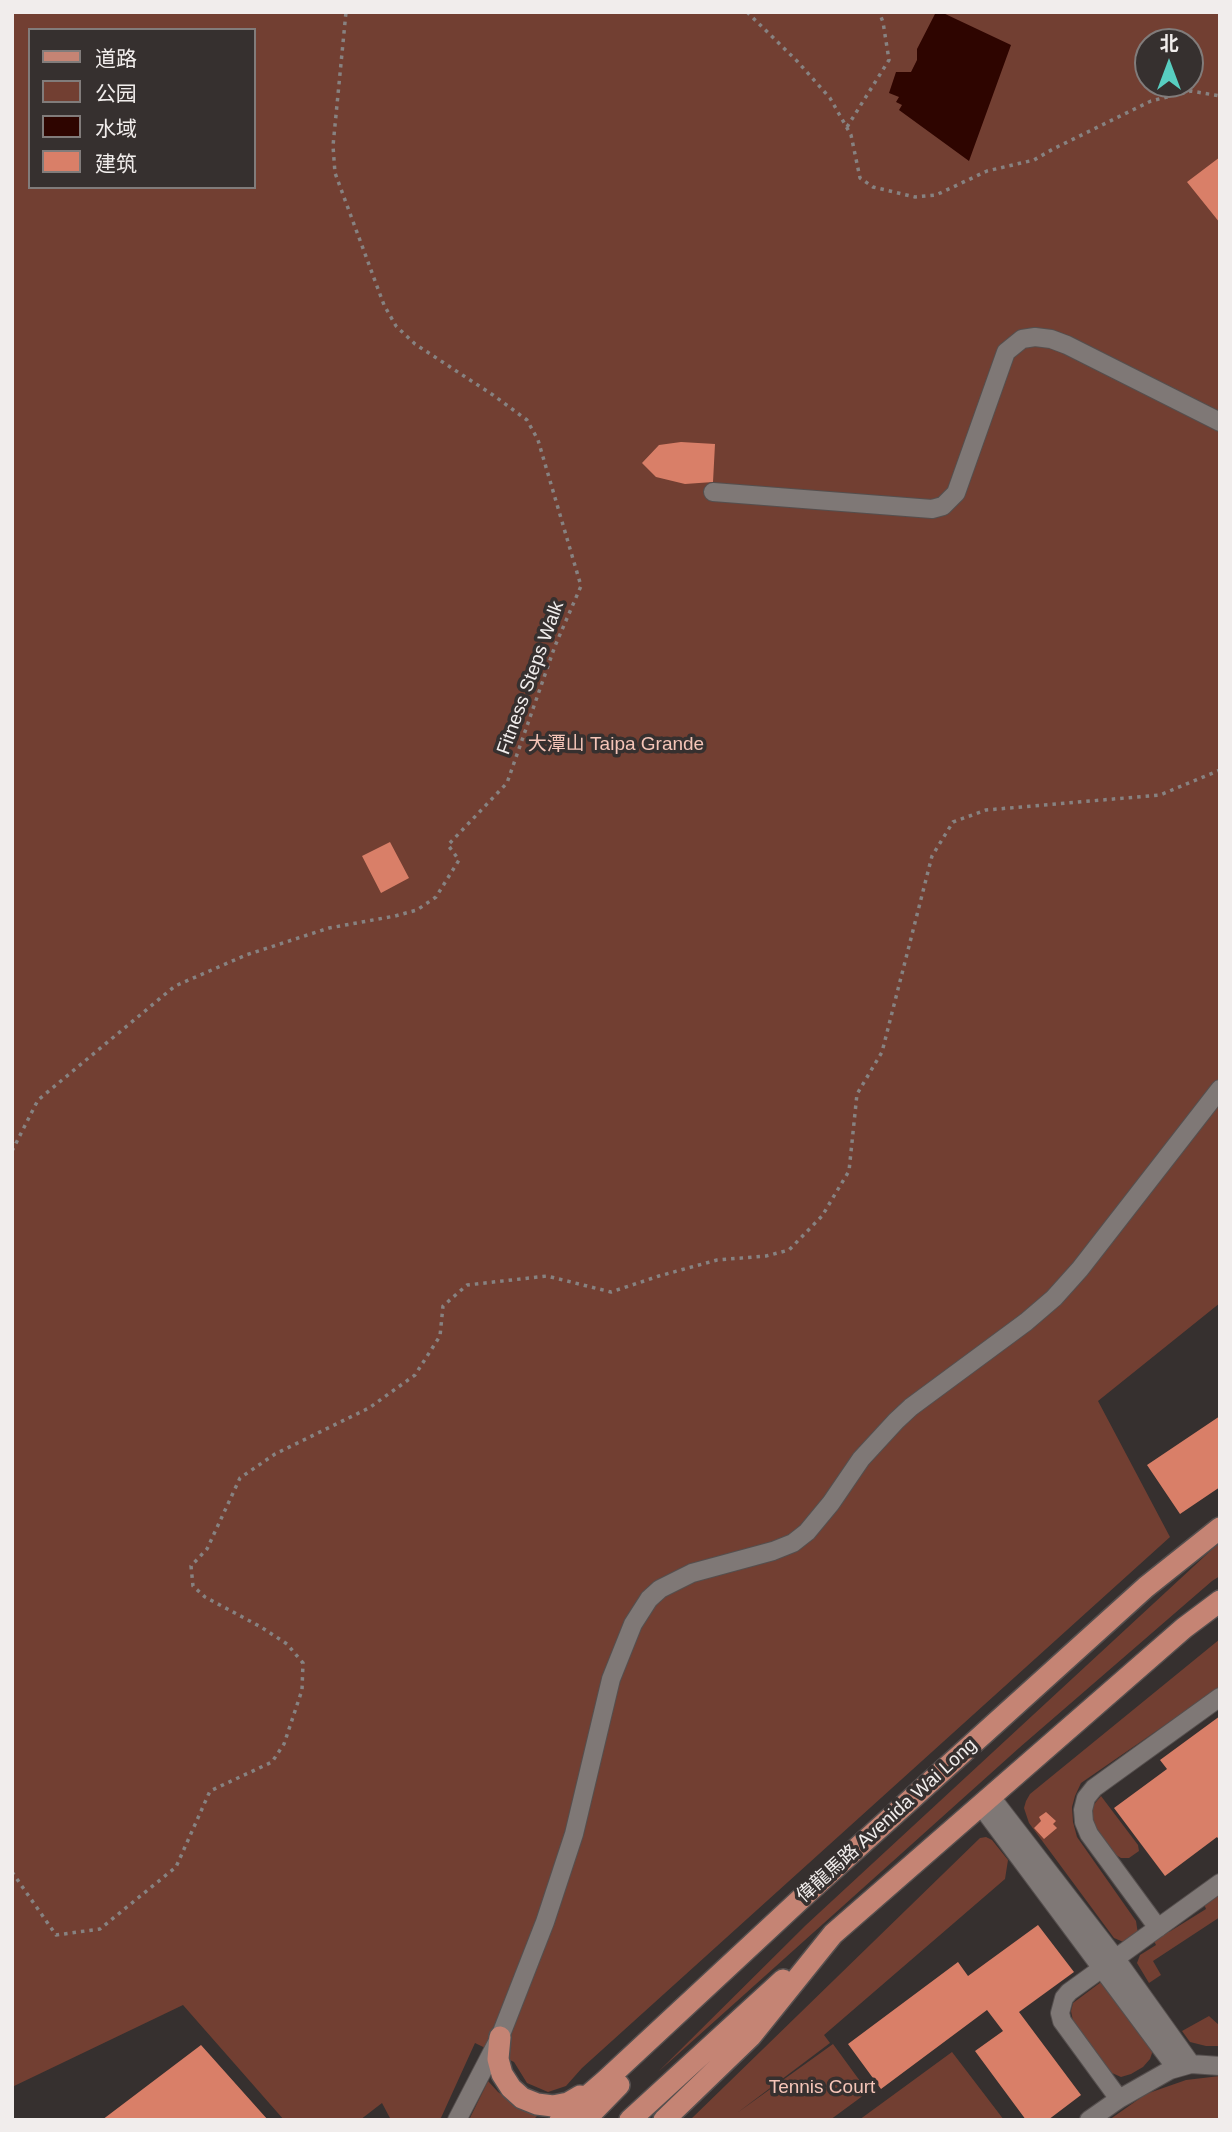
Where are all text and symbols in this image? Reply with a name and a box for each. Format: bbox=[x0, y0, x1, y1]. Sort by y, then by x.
legend bbox=[28, 28, 256, 189]
north arrow bbox=[1134, 28, 1204, 98]
text: 北 bbox=[1159, 33, 1179, 54]
text: 道路 bbox=[95, 47, 137, 70]
text: 公园 bbox=[95, 82, 137, 105]
text: 水域 bbox=[95, 117, 137, 140]
text: 建筑 bbox=[95, 152, 137, 175]
street label: Fitness Steps Walk bbox=[493, 598, 569, 758]
park label: 大潭山 Taipa Grande bbox=[528, 734, 704, 756]
street label: 偉龍馬路 Avenida Wai Long bbox=[792, 1734, 982, 1908]
park label: Tennis Court bbox=[769, 2077, 875, 2099]

